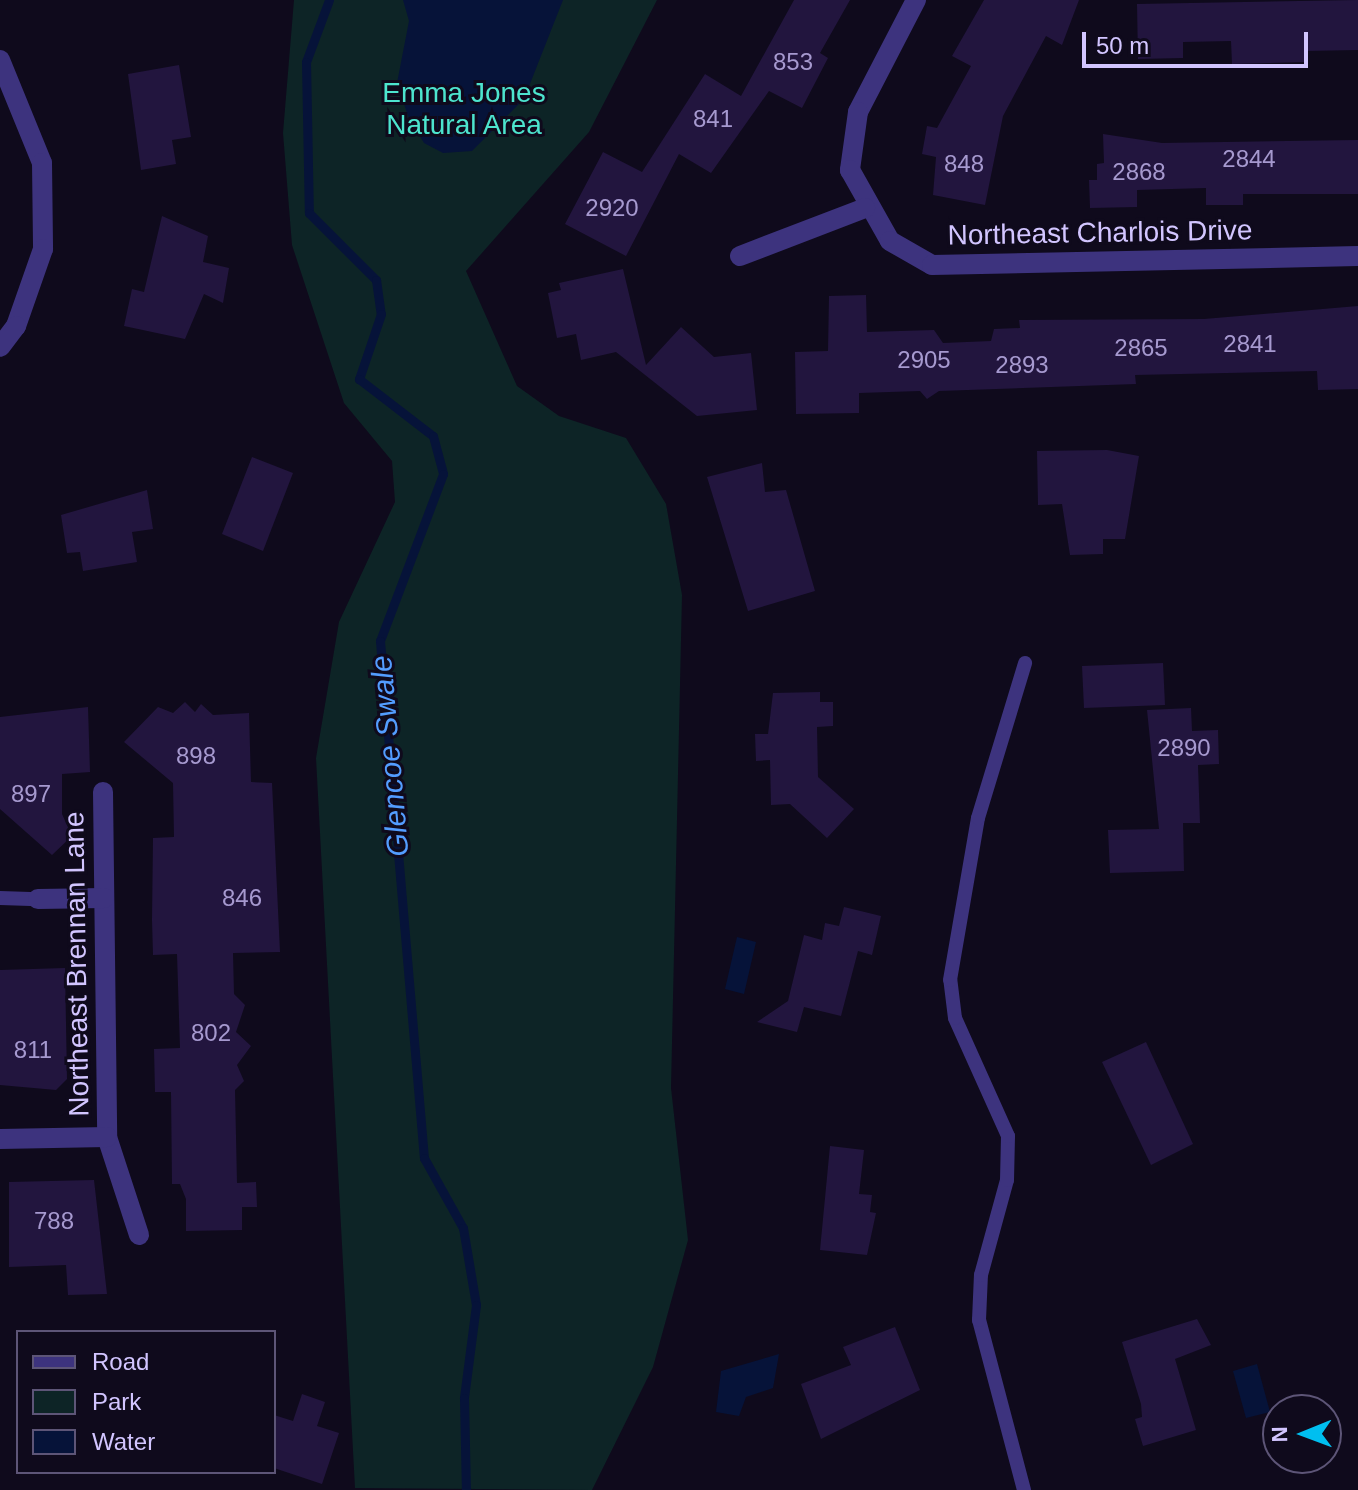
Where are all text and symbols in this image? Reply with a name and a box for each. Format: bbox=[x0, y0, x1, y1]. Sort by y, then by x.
scale bar bbox=[1086, 16, 1312, 66]
text: 50 m bbox=[1096, 32, 1149, 59]
house number: 853 bbox=[773, 48, 813, 76]
park label: Emma Jones Natural Area bbox=[382, 76, 546, 142]
house number: 841 bbox=[693, 105, 733, 133]
house number: 2844 bbox=[1222, 145, 1276, 173]
house number: 848 bbox=[944, 150, 984, 178]
house number: 2868 bbox=[1112, 158, 1166, 186]
house number: 2920 bbox=[585, 194, 639, 222]
street label: Northeast Charlois Drive bbox=[947, 214, 1253, 252]
house number: 2841 bbox=[1223, 330, 1277, 358]
house number: 2865 bbox=[1114, 334, 1168, 362]
house number: 2905 bbox=[897, 346, 951, 374]
house number: 2893 bbox=[995, 351, 1049, 379]
water label: Glencoe Swale bbox=[363, 654, 417, 858]
house number: 2890 bbox=[1157, 734, 1211, 762]
house number: 898 bbox=[176, 742, 216, 770]
house number: 897 bbox=[11, 780, 51, 808]
street label: Northeast Brennan Lane bbox=[58, 811, 96, 1117]
house number: 846 bbox=[222, 884, 262, 912]
house number: 802 bbox=[191, 1019, 231, 1047]
house number: 811 bbox=[14, 1036, 52, 1064]
house number: 788 bbox=[34, 1207, 74, 1235]
legend bbox=[16, 1330, 276, 1474]
text: Road bbox=[92, 1348, 149, 1375]
text: Park bbox=[92, 1388, 141, 1415]
north arrow bbox=[1262, 1394, 1342, 1474]
text: N bbox=[1267, 1426, 1292, 1443]
text: Water bbox=[92, 1428, 155, 1455]

